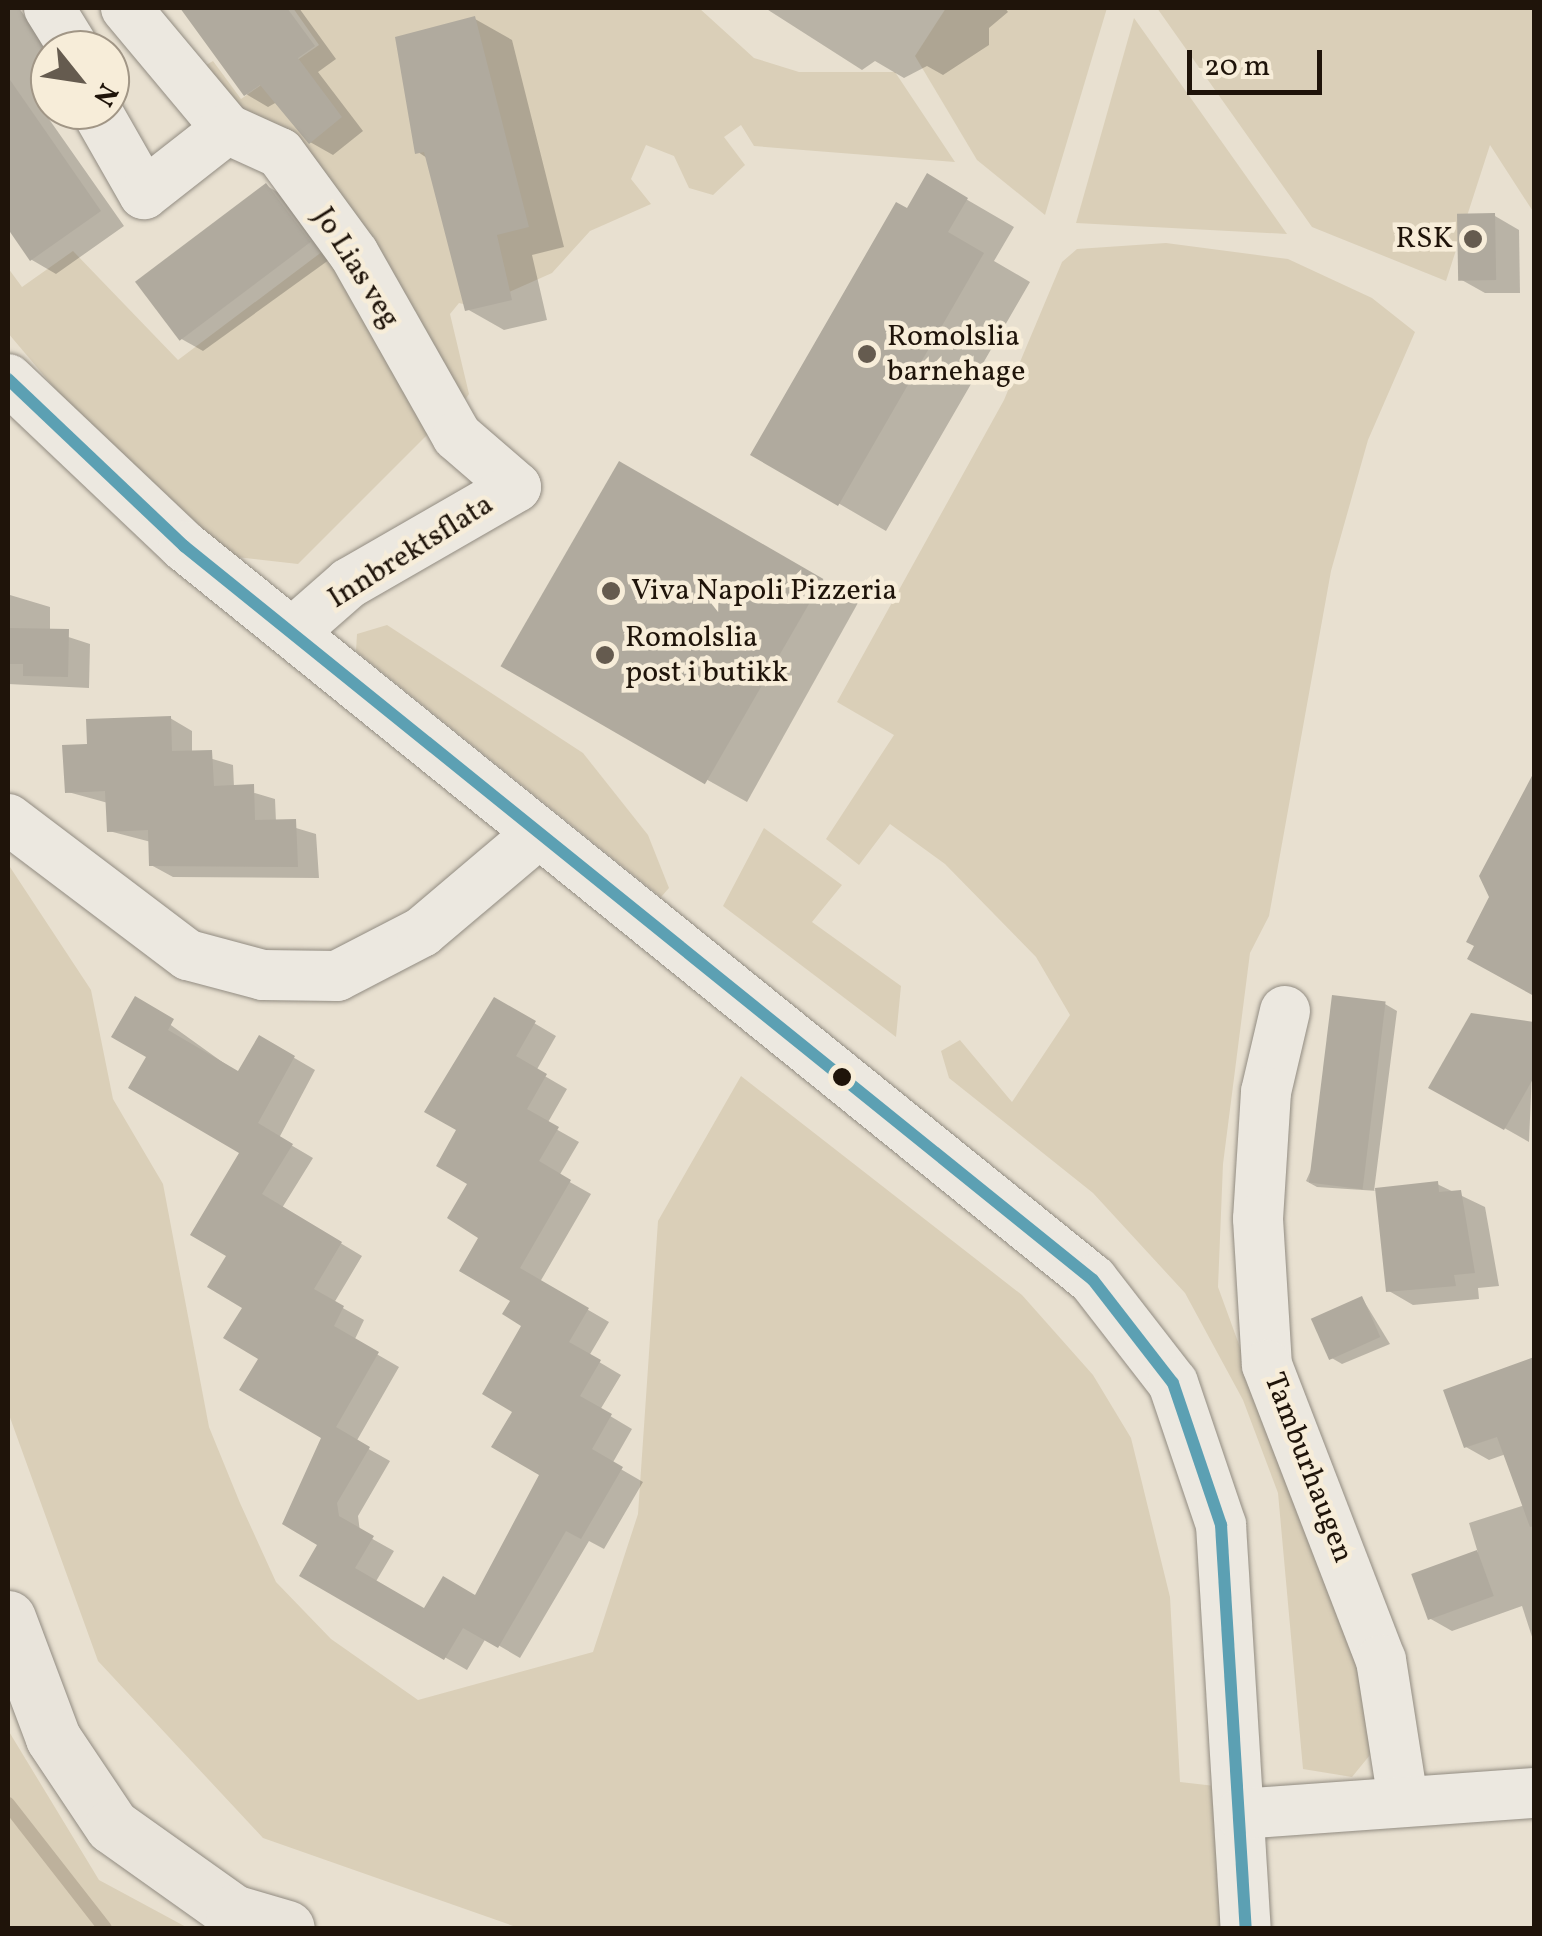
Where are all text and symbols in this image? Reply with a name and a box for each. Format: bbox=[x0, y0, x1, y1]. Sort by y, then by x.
north arrow bbox=[30, 30, 130, 130]
scale bar bbox=[1192, 30, 1327, 92]
text: 20 m bbox=[1204, 46, 1270, 88]
text: N bbox=[83, 76, 127, 113]
street label: Jo Lias veg bbox=[305, 201, 407, 335]
place label: RSK bbox=[1396, 221, 1453, 257]
marker: RSK bbox=[1462, 228, 1484, 250]
place label: Romolslia barnehage bbox=[887, 319, 1025, 390]
marker: Romolslia barnehage bbox=[856, 343, 878, 365]
street label: Innbrektsflata bbox=[322, 487, 500, 617]
place label: Viva Napoli Pizzeria bbox=[631, 573, 897, 609]
marker: Viva Napoli Pizzeria bbox=[600, 580, 622, 602]
place label: Romolslia post i butikk bbox=[625, 620, 788, 690]
marker: Romolslia post i butikk bbox=[594, 644, 616, 666]
unlabelled marker bbox=[832, 1067, 852, 1087]
street label: Tamburhaugen bbox=[1255, 1368, 1361, 1568]

